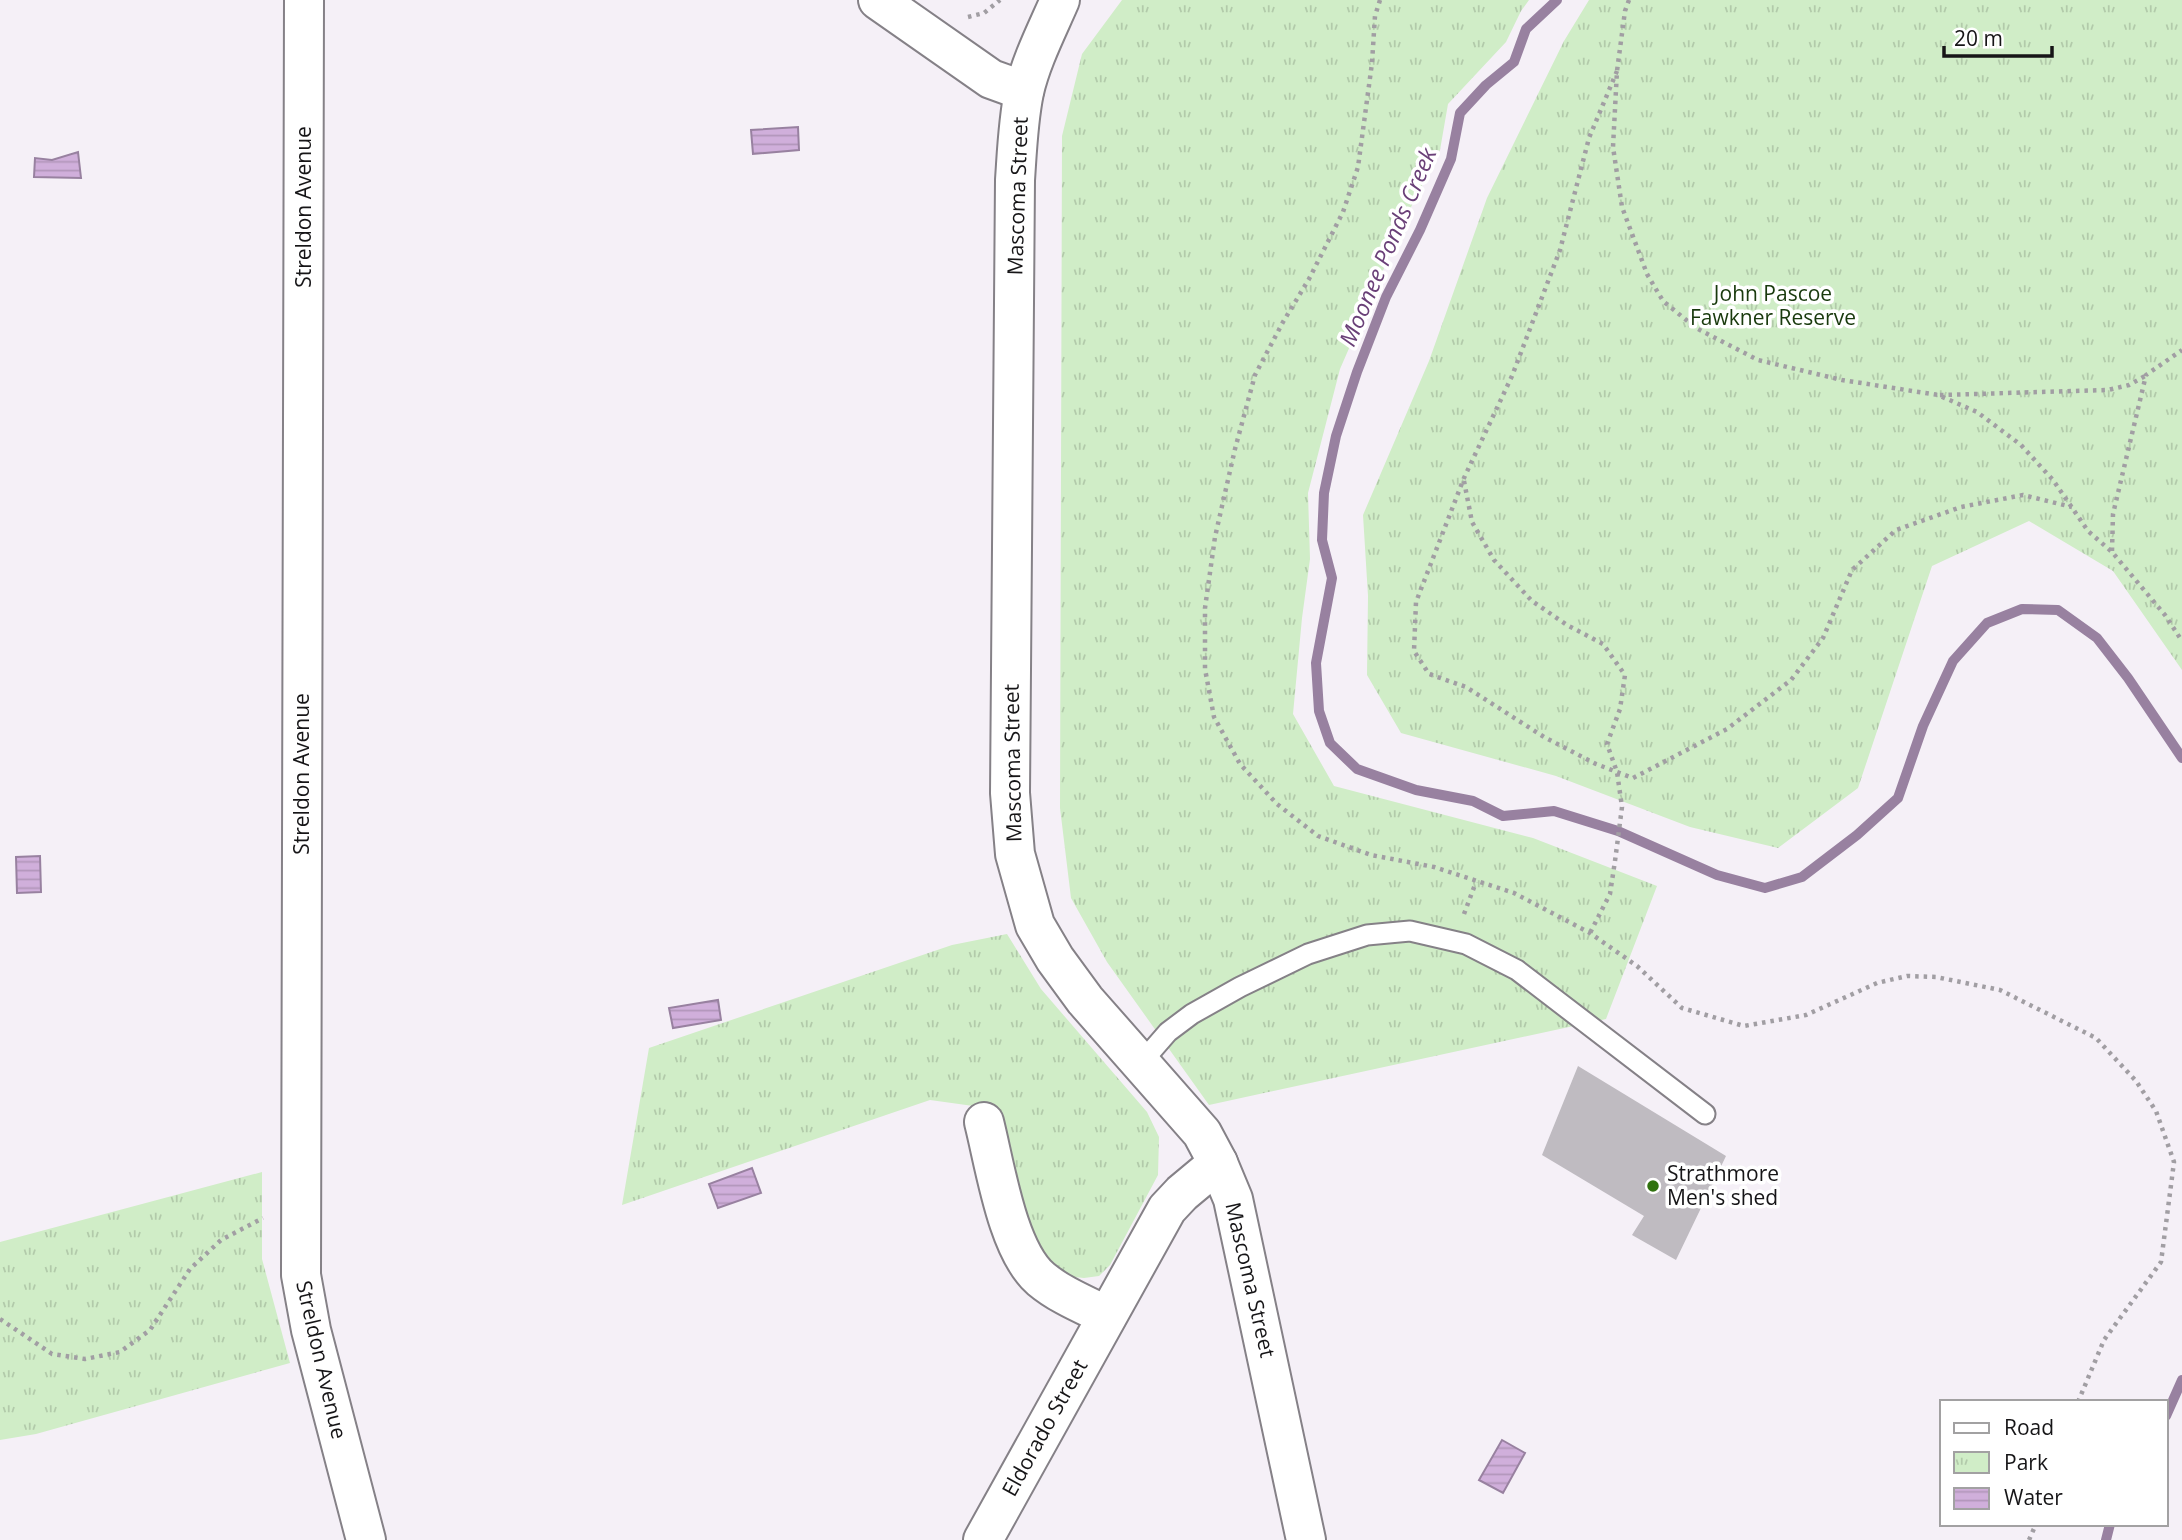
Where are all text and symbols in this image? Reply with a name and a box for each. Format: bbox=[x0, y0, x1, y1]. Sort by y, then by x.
scale bar bbox=[1944, 14, 2052, 58]
text: 20 m bbox=[1954, 24, 2003, 52]
street label: Mascoma Street bbox=[1000, 116, 1034, 276]
street label: Streldon Avenue bbox=[289, 126, 317, 288]
water label: Moonee Ponds Creek bbox=[1331, 142, 1444, 351]
park label: John Pascoe Fawkner Reserve bbox=[1690, 279, 1856, 331]
street label: Mascoma Street bbox=[997, 684, 1027, 842]
street label: Streldon Avenue bbox=[287, 693, 315, 855]
place label: Strathmore Men's shed bbox=[1667, 1159, 1779, 1211]
marker: Strathmore Men's shed bbox=[1645, 1178, 1661, 1194]
street label: Mascoma Street bbox=[1220, 1199, 1282, 1360]
street label: Streldon Avenue bbox=[290, 1278, 354, 1442]
street label: Eldorado Street bbox=[995, 1354, 1093, 1501]
legend bbox=[1940, 1400, 2168, 1526]
text: Road bbox=[2004, 1413, 2054, 1441]
text: Park bbox=[2004, 1448, 2048, 1476]
text: Water bbox=[2004, 1483, 2063, 1511]

